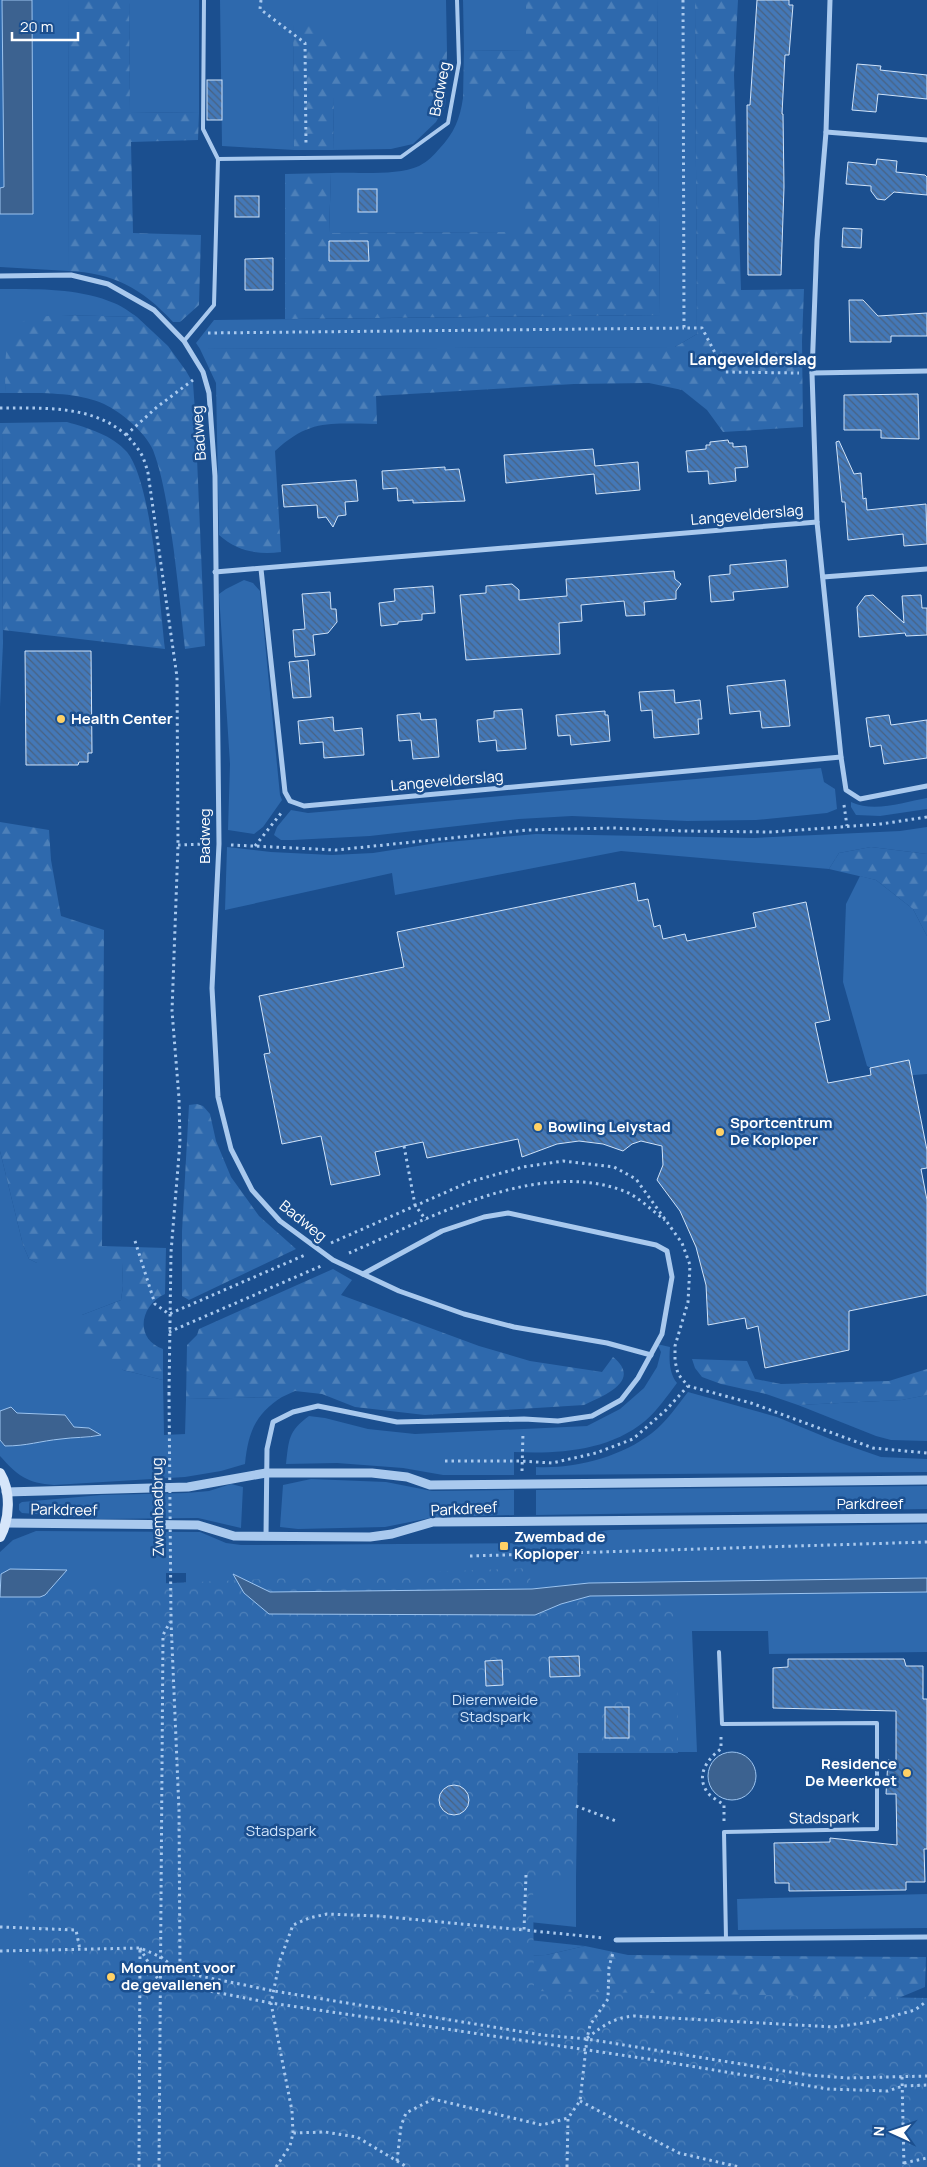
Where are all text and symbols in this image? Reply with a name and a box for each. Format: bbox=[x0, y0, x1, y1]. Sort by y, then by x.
scale bar bbox=[12, 10, 79, 42]
text: 20 m bbox=[20, 16, 53, 37]
street label: Badweg bbox=[424, 60, 455, 118]
district label: Langevelderslag bbox=[689, 348, 817, 370]
street label: Badweg bbox=[186, 405, 211, 461]
street label: Langevelderslag bbox=[690, 499, 804, 530]
place label: Health Center bbox=[71, 708, 173, 729]
marker: Health Center bbox=[55, 713, 67, 725]
street label: Langevelderslag bbox=[390, 765, 504, 796]
street label: Badweg bbox=[194, 808, 215, 864]
place label: Sportcentrum De Koploper bbox=[730, 1112, 832, 1150]
place label: Bowling Lelystad bbox=[548, 1116, 671, 1137]
marker: Bowling Lelystad bbox=[532, 1121, 544, 1133]
marker: Sportcentrum De Koploper bbox=[714, 1126, 726, 1138]
street label: Badweg bbox=[275, 1195, 331, 1246]
street label: Zwembadbrug bbox=[146, 1457, 169, 1557]
street label: Parkdreef bbox=[837, 1493, 904, 1514]
street label: Parkdreef bbox=[430, 1496, 499, 1521]
street label: Parkdreef bbox=[30, 1498, 98, 1521]
place label: Zwembad de Koploper bbox=[514, 1526, 606, 1564]
marker: Zwembad de Koploper bbox=[498, 1540, 510, 1552]
park label: Dierenweide Stadspark bbox=[452, 1689, 538, 1727]
place label: Residence De Meerkoet bbox=[805, 1753, 897, 1791]
marker: Residence De Meerkoet bbox=[901, 1767, 913, 1779]
street label: Stadspark bbox=[789, 1806, 860, 1829]
park label: Stadspark bbox=[246, 1820, 317, 1841]
place label: Monument voor de gevallenen bbox=[121, 1957, 235, 1995]
marker: Monument voor de gevallenen bbox=[105, 1971, 117, 1983]
north arrow bbox=[867, 2107, 917, 2157]
text: N bbox=[869, 2126, 888, 2137]

